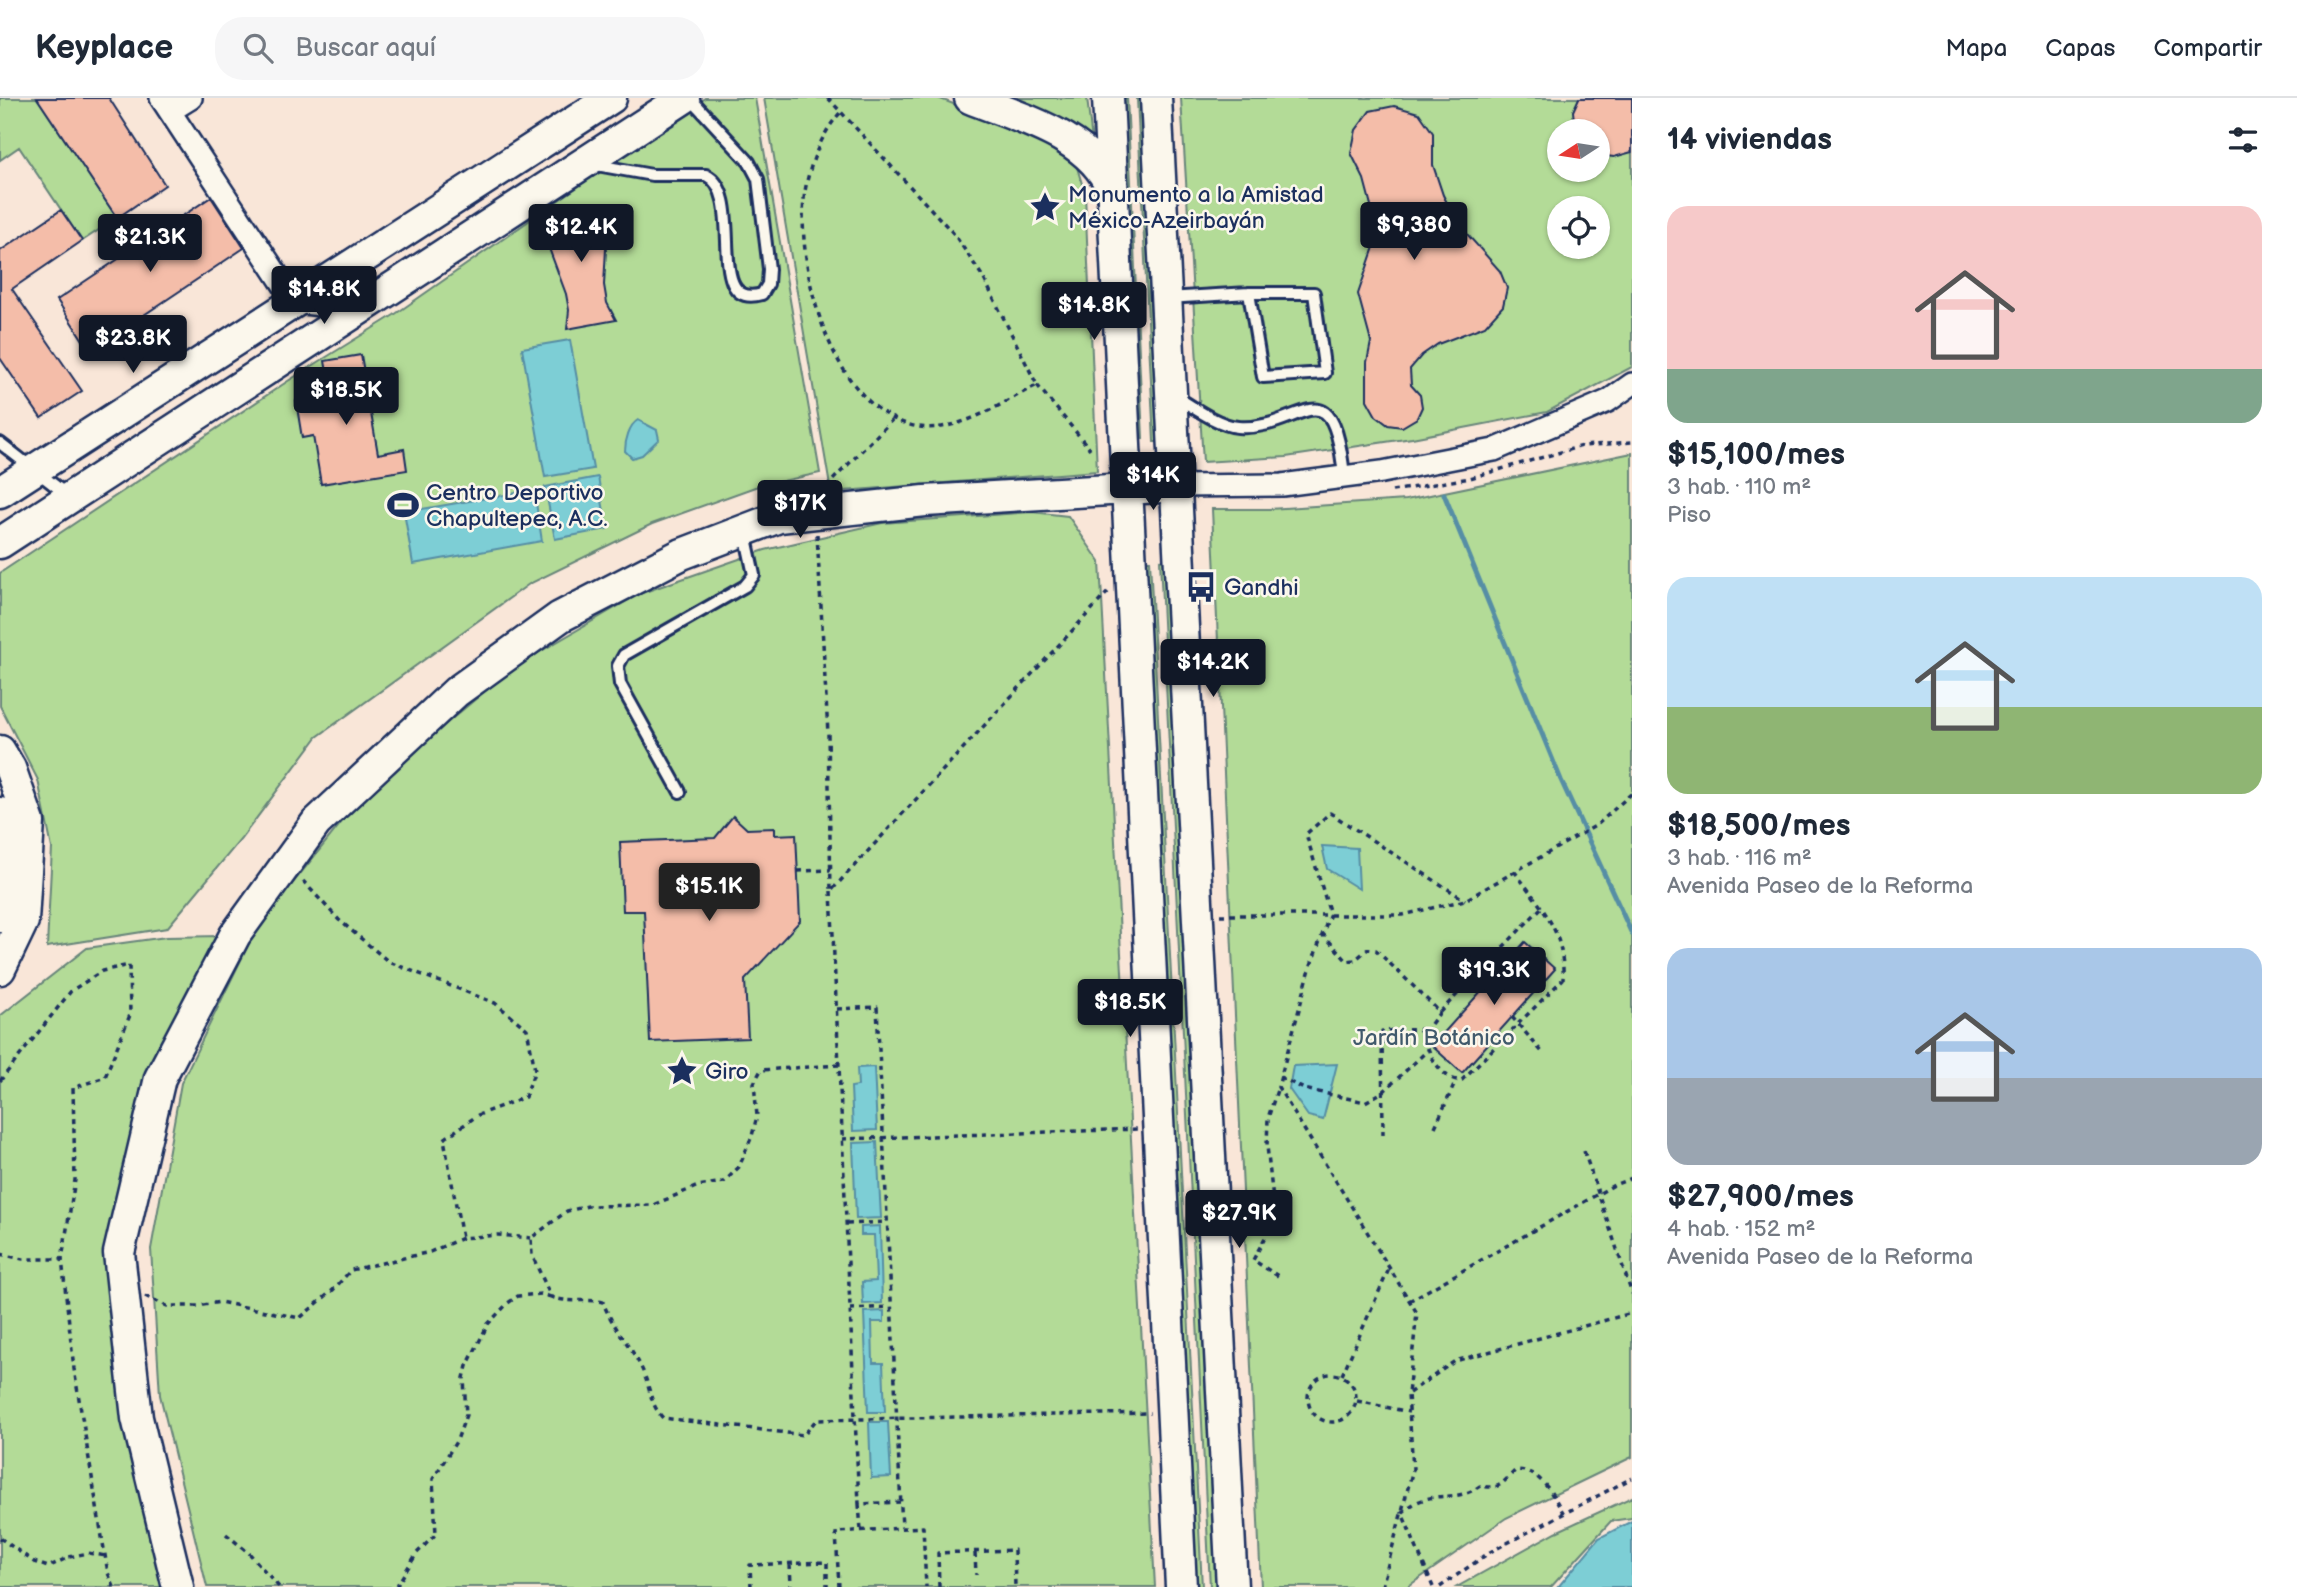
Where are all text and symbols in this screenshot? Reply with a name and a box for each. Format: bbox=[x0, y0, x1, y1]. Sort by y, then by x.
search box bbox=[215, 17, 705, 80]
text: Keyplace bbox=[35, 28, 173, 68]
icon: search bbox=[239, 29, 277, 67]
text: Buscar aquí bbox=[295, 33, 436, 64]
text: Mapa bbox=[1946, 34, 2007, 63]
text: Capas bbox=[2045, 34, 2115, 63]
text: Compartir bbox=[2153, 34, 2262, 63]
north arrow bbox=[1547, 119, 1610, 182]
map controls bbox=[1547, 119, 1610, 259]
icon: filters bbox=[2224, 121, 2262, 159]
text: 14 viviendas bbox=[1667, 122, 1832, 158]
place label: Monumento a la Amistad México-Azeirbayán bbox=[1068, 181, 1324, 235]
place icon: Monumento a la Amistad México-Azeirbayán bbox=[1028, 190, 1062, 224]
button: locate bbox=[1547, 196, 1610, 259]
pin: $9,380 bbox=[1357, 202, 1471, 262]
pin: $12.4K bbox=[524, 204, 638, 264]
text: $9,380 bbox=[1376, 211, 1452, 239]
text: $12.4K bbox=[545, 213, 617, 241]
pin: $21.3K bbox=[93, 214, 207, 274]
text: $21.3K bbox=[114, 223, 186, 251]
icon: home bbox=[1902, 252, 2028, 378]
pin: $14.8K bbox=[267, 266, 381, 326]
text: $14.8K bbox=[288, 275, 360, 303]
pin: $14.8K bbox=[1037, 282, 1151, 342]
text: $14.8K bbox=[1058, 291, 1130, 319]
pin: $23.8K bbox=[76, 316, 190, 375]
text: $23.8K bbox=[95, 324, 171, 352]
pin: $18.5K bbox=[289, 368, 403, 427]
text: $18.5K bbox=[310, 376, 382, 404]
text: $15,100/mes bbox=[1667, 437, 1845, 473]
pin: $14K bbox=[1112, 452, 1194, 512]
text: $14K bbox=[1126, 461, 1180, 489]
text: 3 hab. · 110 m² bbox=[1667, 473, 1811, 501]
place label: Centro Deportivo Chapultepec, A.C. bbox=[426, 479, 608, 533]
pin: $17K bbox=[759, 480, 841, 540]
sports icon: Centro Deportivo Chapultepec, A.C. bbox=[386, 488, 420, 522]
text: $17K bbox=[773, 489, 827, 517]
text: Piso bbox=[1667, 501, 1711, 529]
bus stop icon: Gandhi bbox=[1184, 570, 1218, 604]
place label: Gandhi bbox=[1224, 574, 1299, 602]
icon: home bbox=[1902, 623, 2028, 749]
pin: $14.2K bbox=[1156, 640, 1270, 699]
text: $14.2K bbox=[1177, 648, 1249, 676]
text: $18,500/mes bbox=[1667, 808, 1850, 844]
text: 3 hab. · 116 m² bbox=[1667, 844, 1812, 872]
pin: $15.1K bbox=[652, 864, 766, 923]
text: $15.1K bbox=[675, 872, 743, 900]
text: Avenida Paseo de la Reforma bbox=[1667, 872, 1973, 900]
pin: $19.3K bbox=[1437, 948, 1551, 1007]
text: $19.3K bbox=[1458, 956, 1530, 984]
pin: $18.5K bbox=[1073, 979, 1187, 1039]
text: $18.5K bbox=[1094, 988, 1166, 1016]
icon: home bbox=[1902, 994, 2028, 1120]
park label: Jardín Botánico bbox=[1353, 1024, 1515, 1052]
place icon: Giro bbox=[665, 1054, 699, 1088]
place label: Giro bbox=[705, 1058, 749, 1086]
text: $27,900/mes bbox=[1667, 1179, 1854, 1215]
pin: $27.9K bbox=[1182, 1190, 1296, 1250]
text: $27.9K bbox=[1201, 1199, 1277, 1227]
text: 4 hab. · 152 m² bbox=[1667, 1215, 1815, 1243]
text: Avenida Paseo de la Reforma bbox=[1667, 1243, 1973, 1271]

